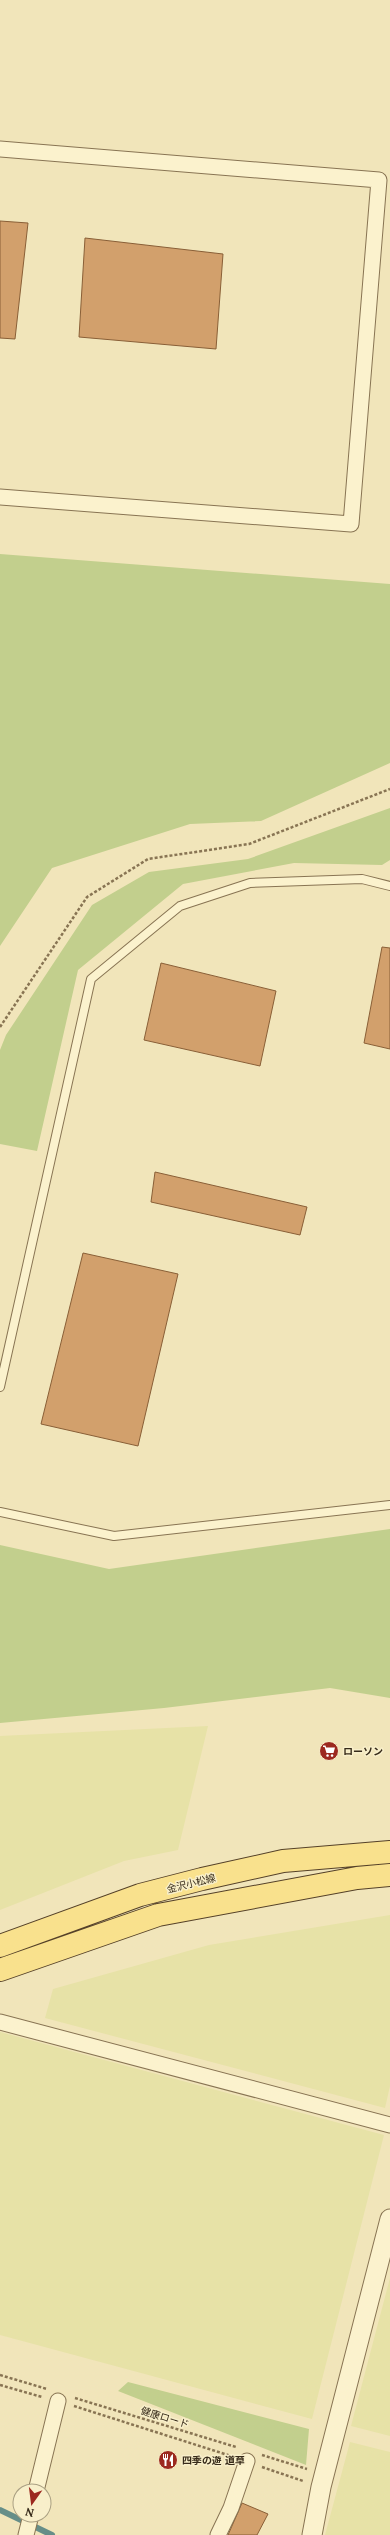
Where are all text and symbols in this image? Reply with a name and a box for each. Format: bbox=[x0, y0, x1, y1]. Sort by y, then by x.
supermarket icon: ローソン bbox=[318, 1740, 340, 1762]
place label: ローソン bbox=[343, 1745, 383, 1758]
street label: 金沢小松線 bbox=[165, 1871, 217, 1896]
street label: 健康ロード bbox=[139, 2404, 191, 2431]
restaurant icon: 四季の遊 道草 bbox=[157, 2449, 179, 2471]
place label: 四季の遊 道草 bbox=[182, 2454, 245, 2467]
north arrow bbox=[12, 2483, 52, 2523]
text: N bbox=[23, 2505, 35, 2521]

